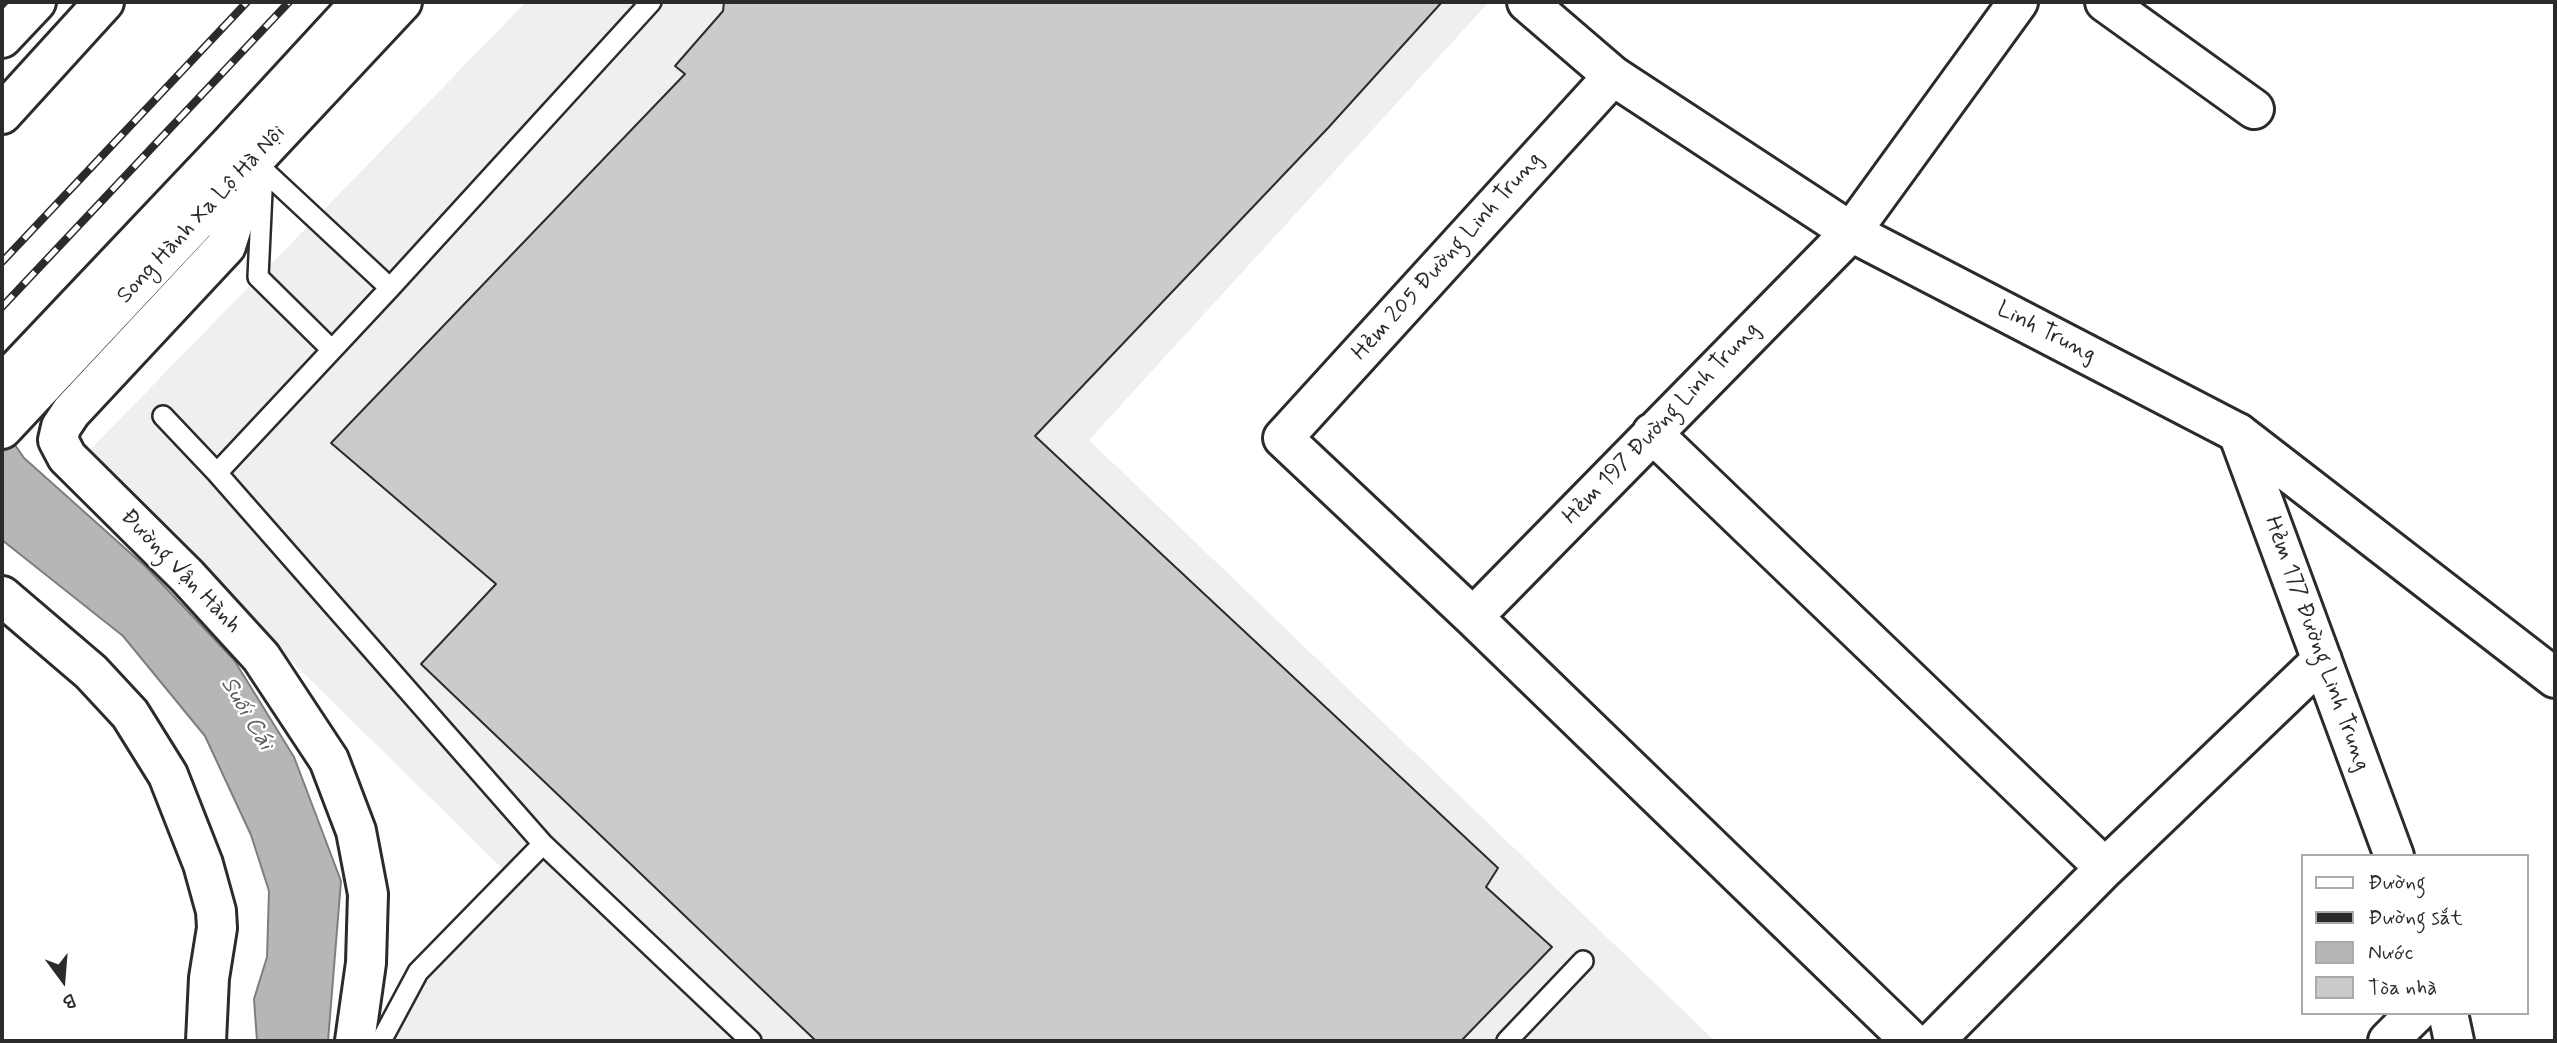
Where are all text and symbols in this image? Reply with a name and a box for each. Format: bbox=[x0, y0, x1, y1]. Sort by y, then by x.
street label: Song Hành Xa Lộ Hà Nội bbox=[112, 120, 292, 310]
street label: Hẻm 205 Đường Linh Trung bbox=[1347, 147, 1549, 367]
street label: Linh Trung bbox=[1992, 296, 2100, 370]
street label: Hẻm 197 Đường Linh Trung bbox=[1558, 317, 1766, 531]
street label: Đường Vận Hành bbox=[114, 504, 246, 640]
street label: Hẻm 177 Đường Linh Trung bbox=[2257, 513, 2375, 775]
water label: Suối Cái bbox=[213, 672, 279, 756]
legend bbox=[2302, 854, 2529, 1015]
text: Đường bbox=[2368, 869, 2426, 897]
text: Đường sắt bbox=[2368, 904, 2463, 932]
text: Nước bbox=[2368, 939, 2413, 967]
north arrow bbox=[28, 945, 98, 1015]
text: Tòa nhà bbox=[2368, 974, 2437, 1002]
text: B bbox=[60, 987, 78, 1014]

